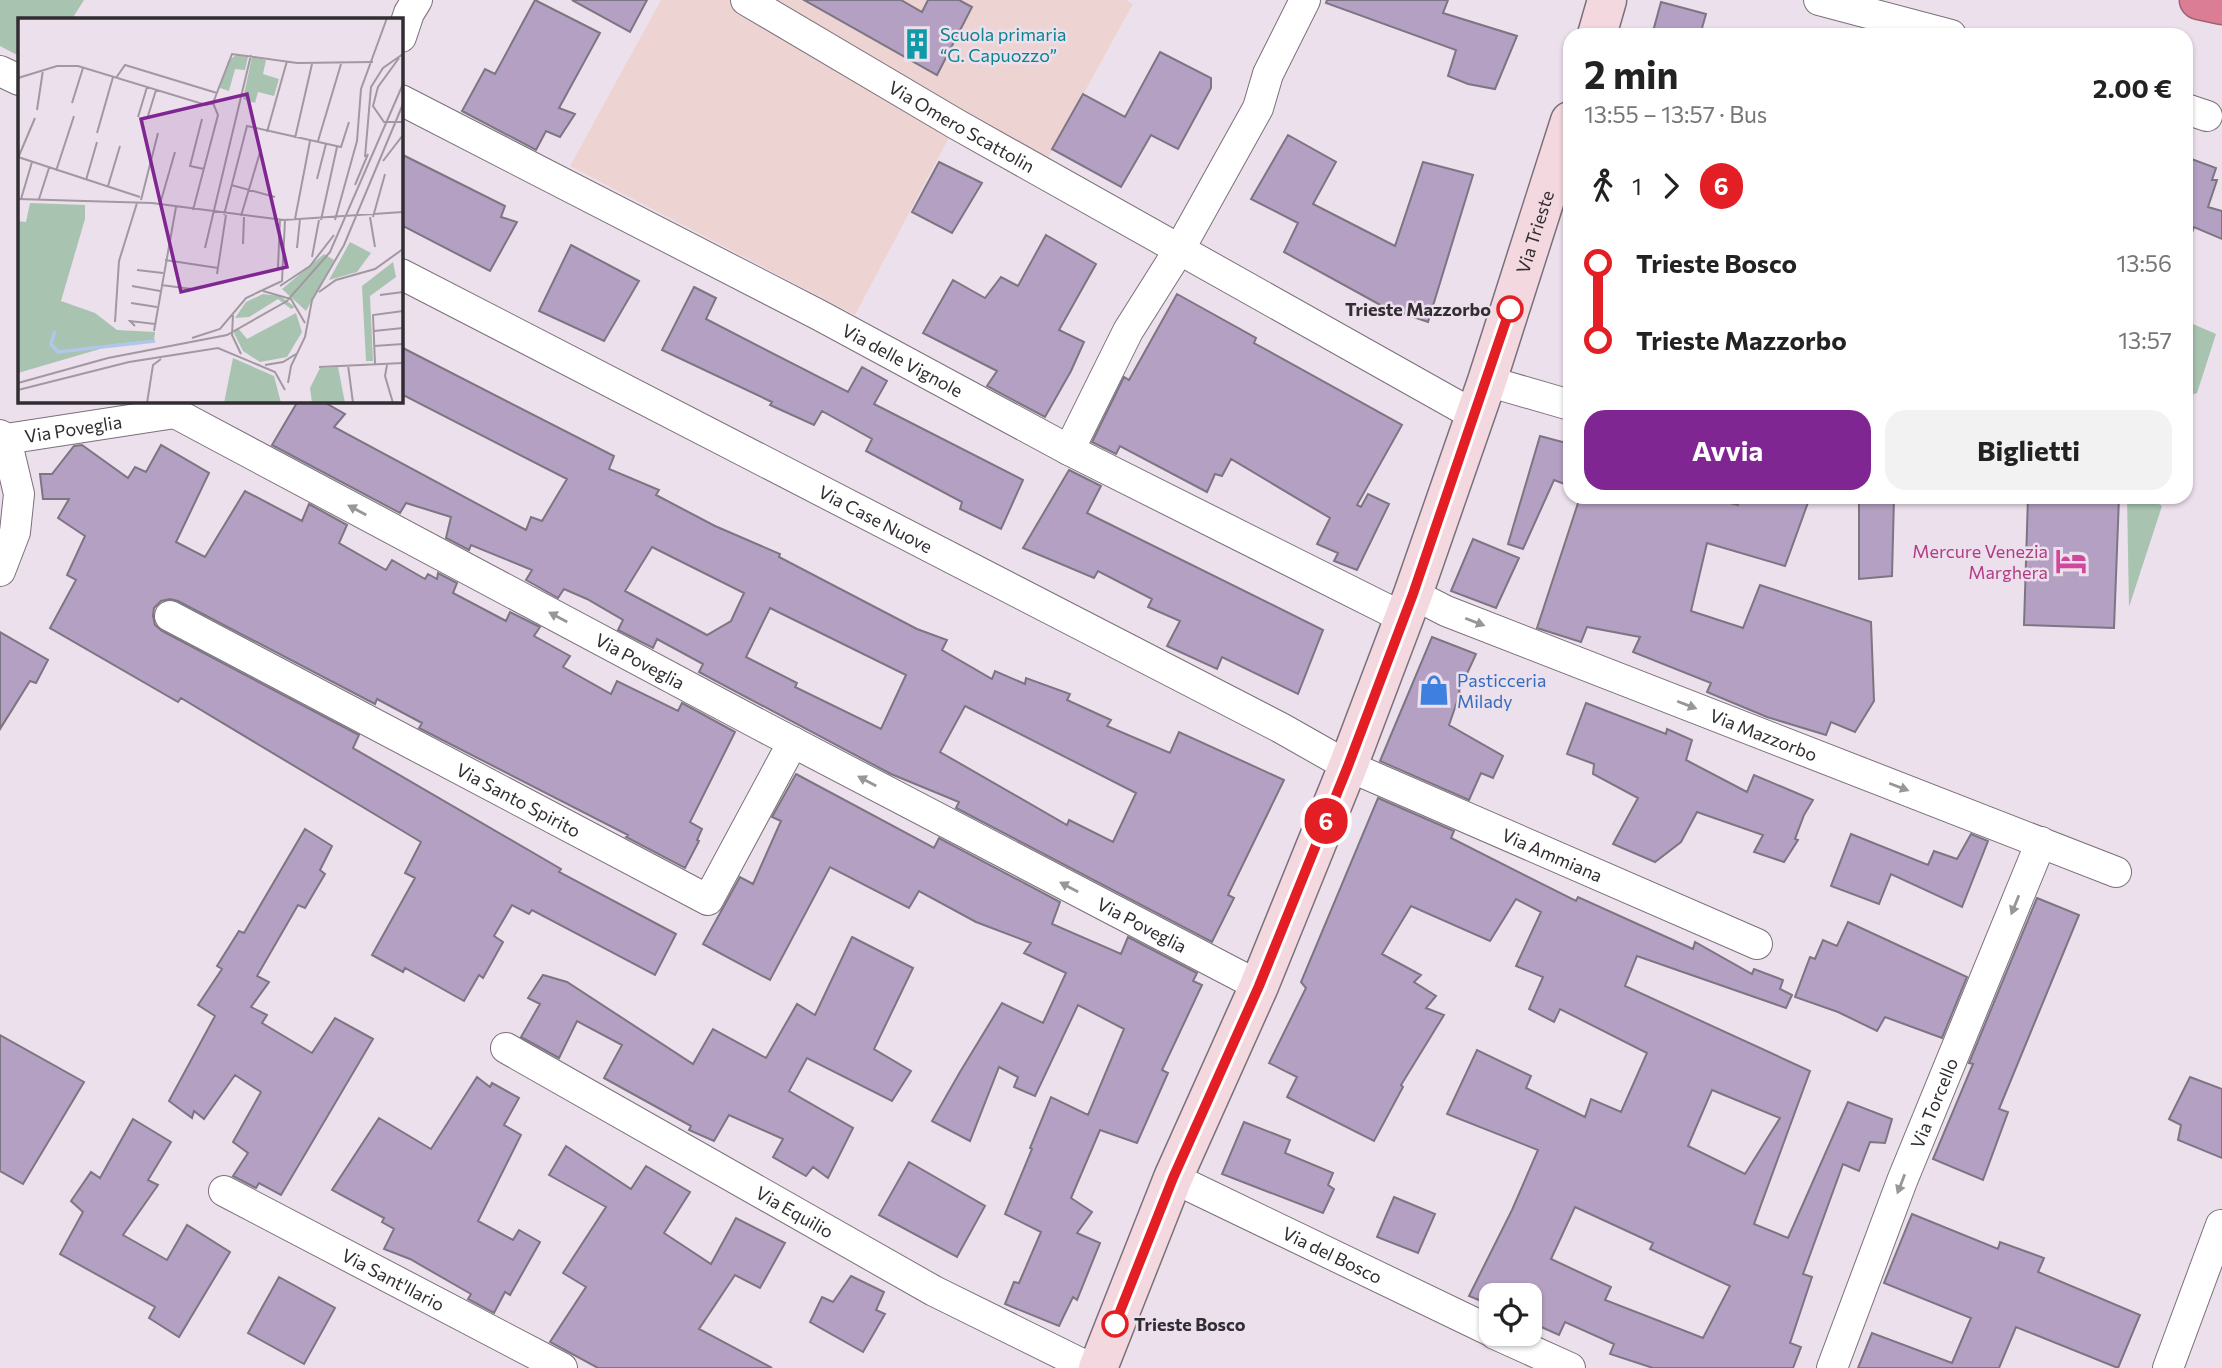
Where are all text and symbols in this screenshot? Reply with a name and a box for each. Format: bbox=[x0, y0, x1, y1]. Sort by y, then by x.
inset map bbox=[18, 18, 402, 402]
place label: Scuola primaria “G. Capuozzo” bbox=[940, 23, 1067, 66]
building icon: Scuola primaria “G. Capuozzo” bbox=[900, 27, 934, 61]
text: 2 min bbox=[1584, 50, 1679, 97]
text: 2.00 € bbox=[2093, 72, 2172, 103]
street label: Via Omero Scattolin bbox=[885, 76, 1039, 177]
text: 13:55 – 13:57 · Bus bbox=[1584, 100, 1767, 128]
icon: walk bbox=[1584, 167, 1622, 205]
icon: forward bbox=[1652, 167, 1690, 205]
text: 6 bbox=[1714, 171, 1729, 200]
text: 1 bbox=[1632, 172, 1642, 200]
street label: Via Trieste bbox=[1511, 187, 1558, 276]
text: Trieste Bosco bbox=[1636, 247, 1797, 278]
text: 13:56 bbox=[2116, 249, 2172, 277]
marker: Trieste Mazzorbo bbox=[1497, 296, 1523, 322]
place label: Trieste Mazzorbo bbox=[1345, 298, 1491, 320]
street label: Via delle Vignole bbox=[838, 319, 967, 402]
text: Trieste Mazzorbo bbox=[1636, 324, 1847, 355]
text: 13:57 bbox=[2118, 326, 2172, 354]
street label: Via Poveglia bbox=[23, 410, 123, 447]
button: Avvia bbox=[1584, 410, 1871, 490]
button: Biglietti bbox=[1885, 410, 2172, 490]
street label: Via Case Nuove bbox=[815, 480, 936, 557]
one-way arrow bbox=[347, 504, 367, 516]
place label: Mercure Venezia Marghera bbox=[1912, 540, 2048, 583]
hotel icon: Mercure Venezia Marghera bbox=[2054, 544, 2088, 578]
one-way arrow bbox=[548, 611, 568, 623]
one-way arrow bbox=[1465, 617, 1486, 628]
street label: Via Poveglia bbox=[592, 628, 688, 694]
place label: Pasticceria Milady bbox=[1457, 669, 1546, 712]
shop icon: Pasticceria Milady bbox=[1417, 673, 1451, 707]
one-way arrow bbox=[1677, 699, 1698, 710]
street label: Via Mazzorbo bbox=[1707, 704, 1821, 766]
street label: Via Santo Spirito bbox=[453, 758, 584, 842]
one-way arrow bbox=[857, 775, 877, 786]
one-way arrow bbox=[1889, 782, 1910, 793]
line badge: 6 bbox=[1303, 798, 1349, 844]
text: 6 bbox=[1319, 806, 1333, 835]
street label: Via Ammiana bbox=[1499, 823, 1606, 886]
one-way arrow bbox=[1058, 881, 1078, 893]
street label: Via Poveglia bbox=[1093, 892, 1190, 957]
one-way arrow bbox=[2009, 895, 2020, 916]
street label: Via Torcello bbox=[1906, 1054, 1962, 1152]
one-way arrow bbox=[1895, 1173, 1906, 1194]
street label: Via Equilio bbox=[752, 1181, 837, 1243]
street label: Via del Bosco bbox=[1279, 1221, 1386, 1288]
street label: Via Sant'Ilario bbox=[338, 1244, 448, 1316]
map controls bbox=[1479, 1283, 1542, 1346]
button: locate bbox=[1479, 1283, 1542, 1346]
marker: Trieste Bosco bbox=[1102, 1311, 1128, 1337]
place label: Trieste Bosco bbox=[1134, 1313, 1246, 1335]

